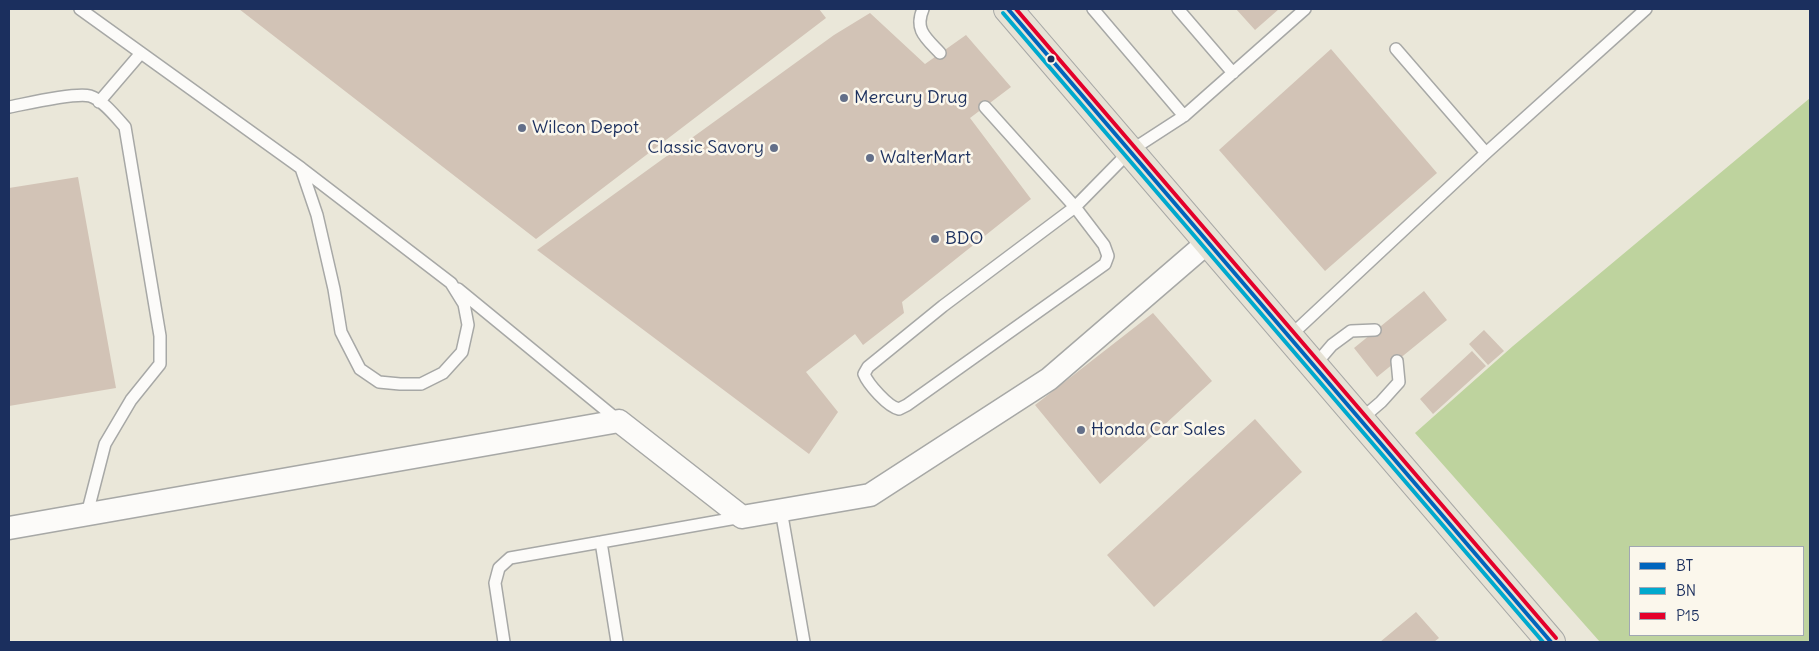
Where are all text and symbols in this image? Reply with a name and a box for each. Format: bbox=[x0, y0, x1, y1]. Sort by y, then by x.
unlabelled marker bbox=[1046, 54, 1056, 64]
place label: Mercury Drug bbox=[854, 87, 967, 109]
marker: Mercury Drug bbox=[838, 92, 850, 104]
place label: Wilcon Depot bbox=[532, 117, 639, 139]
marker: Wilcon Depot bbox=[516, 122, 528, 134]
place label: Classic Savory bbox=[647, 137, 764, 159]
marker: Classic Savory bbox=[768, 142, 780, 154]
place label: WalterMart bbox=[880, 147, 971, 169]
marker: WalterMart bbox=[864, 152, 876, 164]
place label: BDO bbox=[945, 228, 983, 250]
marker: BDO bbox=[929, 233, 941, 245]
place label: Honda Car Sales bbox=[1091, 419, 1225, 441]
marker: Honda Car Sales bbox=[1075, 424, 1087, 436]
legend bbox=[1629, 546, 1804, 636]
text: BT bbox=[1676, 556, 1693, 575]
text: BN bbox=[1676, 581, 1696, 600]
text: P15 bbox=[1676, 606, 1700, 625]

